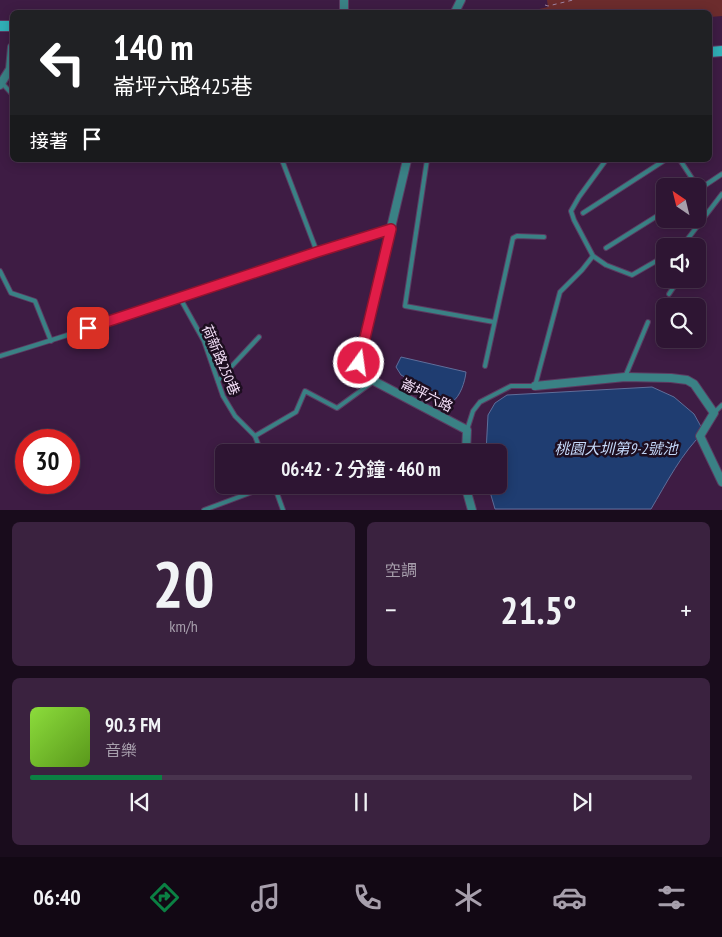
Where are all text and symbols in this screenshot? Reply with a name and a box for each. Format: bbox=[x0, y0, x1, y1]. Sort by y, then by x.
text: 140 m bbox=[113, 24, 194, 70]
icon: left bbox=[30, 30, 95, 95]
text: 崙坪六路425巷 bbox=[113, 72, 253, 100]
icon: arrive bbox=[78, 125, 106, 153]
text: 接著 bbox=[30, 129, 68, 153]
north arrow bbox=[656, 178, 706, 228]
map controls bbox=[656, 178, 706, 348]
button: sound bbox=[656, 238, 706, 288]
button: search bbox=[656, 298, 706, 348]
pin bbox=[67, 307, 109, 349]
icon: arrive bbox=[74, 314, 102, 342]
street label: 荷新路250巷 bbox=[198, 322, 244, 398]
position arrow bbox=[332, 336, 384, 388]
street label: 崙坪六路 bbox=[398, 374, 456, 416]
speed limit sign: 30 bbox=[15, 429, 80, 494]
water label: 桃園大圳第9-2號池 bbox=[555, 439, 679, 458]
text: 06:42 · 2 分鐘 · 460 m bbox=[281, 457, 441, 481]
text: 20 bbox=[152, 541, 215, 625]
text: 空調 bbox=[385, 560, 417, 580]
text: 21.5° bbox=[500, 585, 577, 634]
text: − bbox=[385, 591, 397, 628]
text: + bbox=[680, 591, 692, 628]
text: km/h bbox=[169, 616, 198, 636]
text: 90.3 FM bbox=[105, 713, 161, 737]
text: 音樂 bbox=[105, 740, 137, 760]
icon: previous bbox=[126, 788, 154, 816]
icon: pause bbox=[347, 788, 375, 816]
icon: next bbox=[568, 788, 596, 816]
icon: directions bbox=[147, 880, 182, 915]
icon: music bbox=[248, 880, 283, 915]
icon: phone bbox=[350, 880, 385, 915]
icon: climate bbox=[451, 880, 486, 915]
icon: car bbox=[552, 880, 587, 915]
icon: filters bbox=[654, 880, 689, 915]
text: 06:40 bbox=[33, 883, 81, 911]

